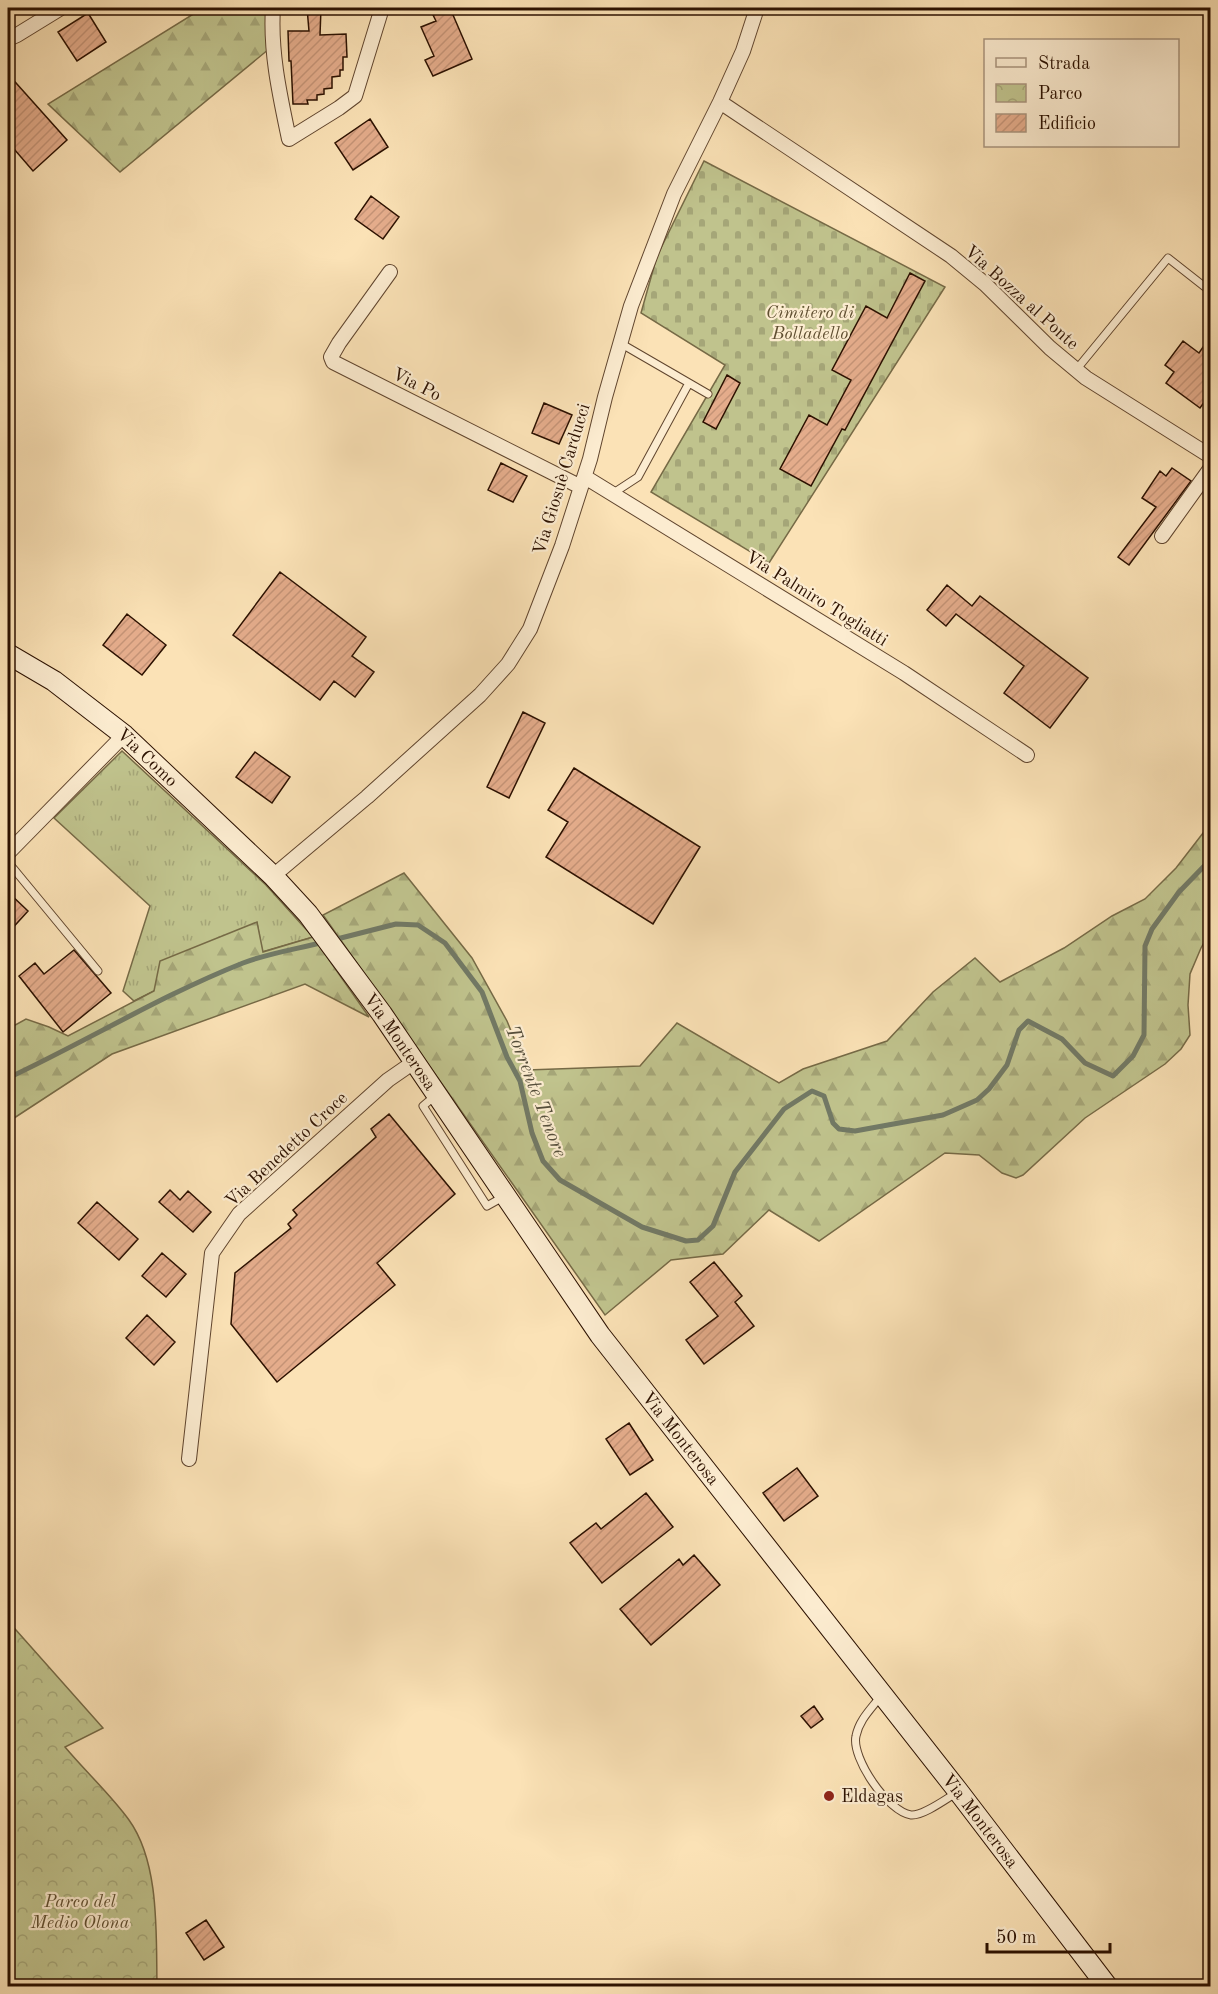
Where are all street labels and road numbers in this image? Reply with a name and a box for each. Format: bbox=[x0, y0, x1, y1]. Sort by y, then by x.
street label: Via Bozza al Ponte bbox=[961, 242, 1082, 353]
street label: Via Po bbox=[389, 365, 444, 405]
street label: Via Giosuè Carducci bbox=[530, 401, 594, 557]
street label: Via Palmiro Togliatti bbox=[742, 548, 891, 650]
street label: Via Como bbox=[113, 725, 181, 791]
street label: Via Monterosa bbox=[360, 990, 439, 1094]
street label: Via Benedetto Croce bbox=[222, 1089, 351, 1211]
street label: Via Monterosa bbox=[638, 1389, 722, 1489]
street label: Via Monterosa bbox=[938, 1771, 1021, 1872]

